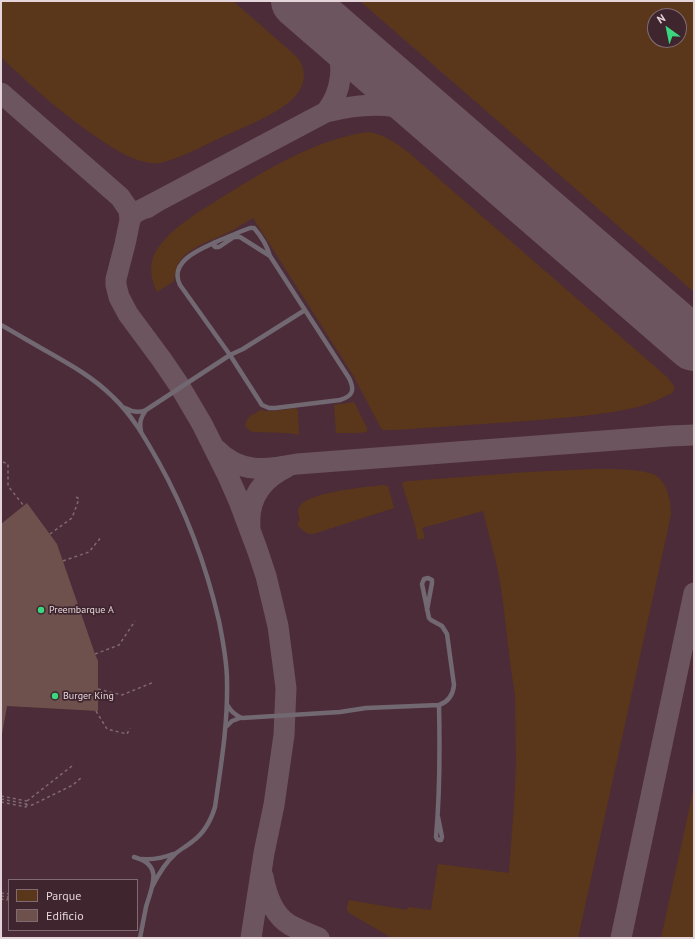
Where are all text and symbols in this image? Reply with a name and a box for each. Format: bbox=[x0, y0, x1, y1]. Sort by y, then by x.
north arrow bbox=[647, 8, 687, 48]
text: N bbox=[654, 11, 668, 27]
place label: Preembarque A bbox=[49, 604, 114, 616]
marker: Preembarque A bbox=[36, 605, 46, 615]
place label: Burger King bbox=[63, 690, 114, 702]
marker: Burger King bbox=[50, 691, 60, 701]
legend bbox=[8, 879, 138, 931]
text: Parque bbox=[46, 888, 81, 903]
text: Edificio bbox=[46, 908, 84, 923]

